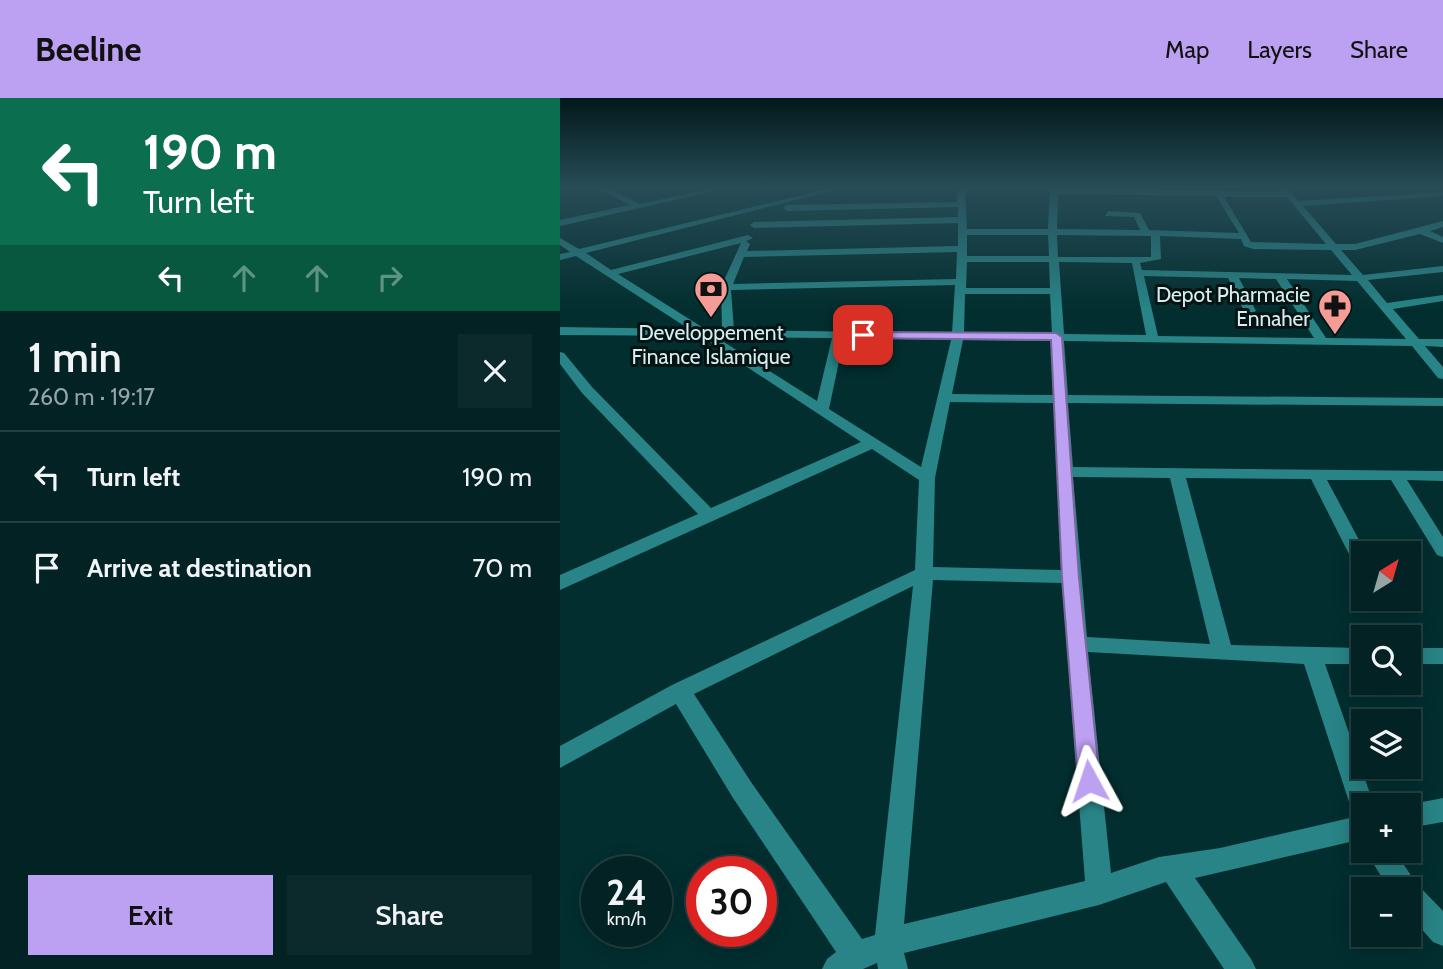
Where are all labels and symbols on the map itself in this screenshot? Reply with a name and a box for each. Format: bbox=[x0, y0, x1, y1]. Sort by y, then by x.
bank icon: Developpement Finance Islamique bbox=[692, 270, 730, 319]
place label: Depot Pharmacie Ennaher bbox=[1156, 282, 1310, 331]
pharmacy icon: Depot Pharmacie Ennaher bbox=[1316, 287, 1354, 336]
pin bbox=[833, 305, 893, 365]
place label: Developpement Finance Islamique bbox=[632, 320, 791, 369]
north arrow bbox=[1351, 541, 1421, 611]
position arrow bbox=[1052, 744, 1126, 818]
speed limit sign: 30 bbox=[686, 856, 777, 947]

